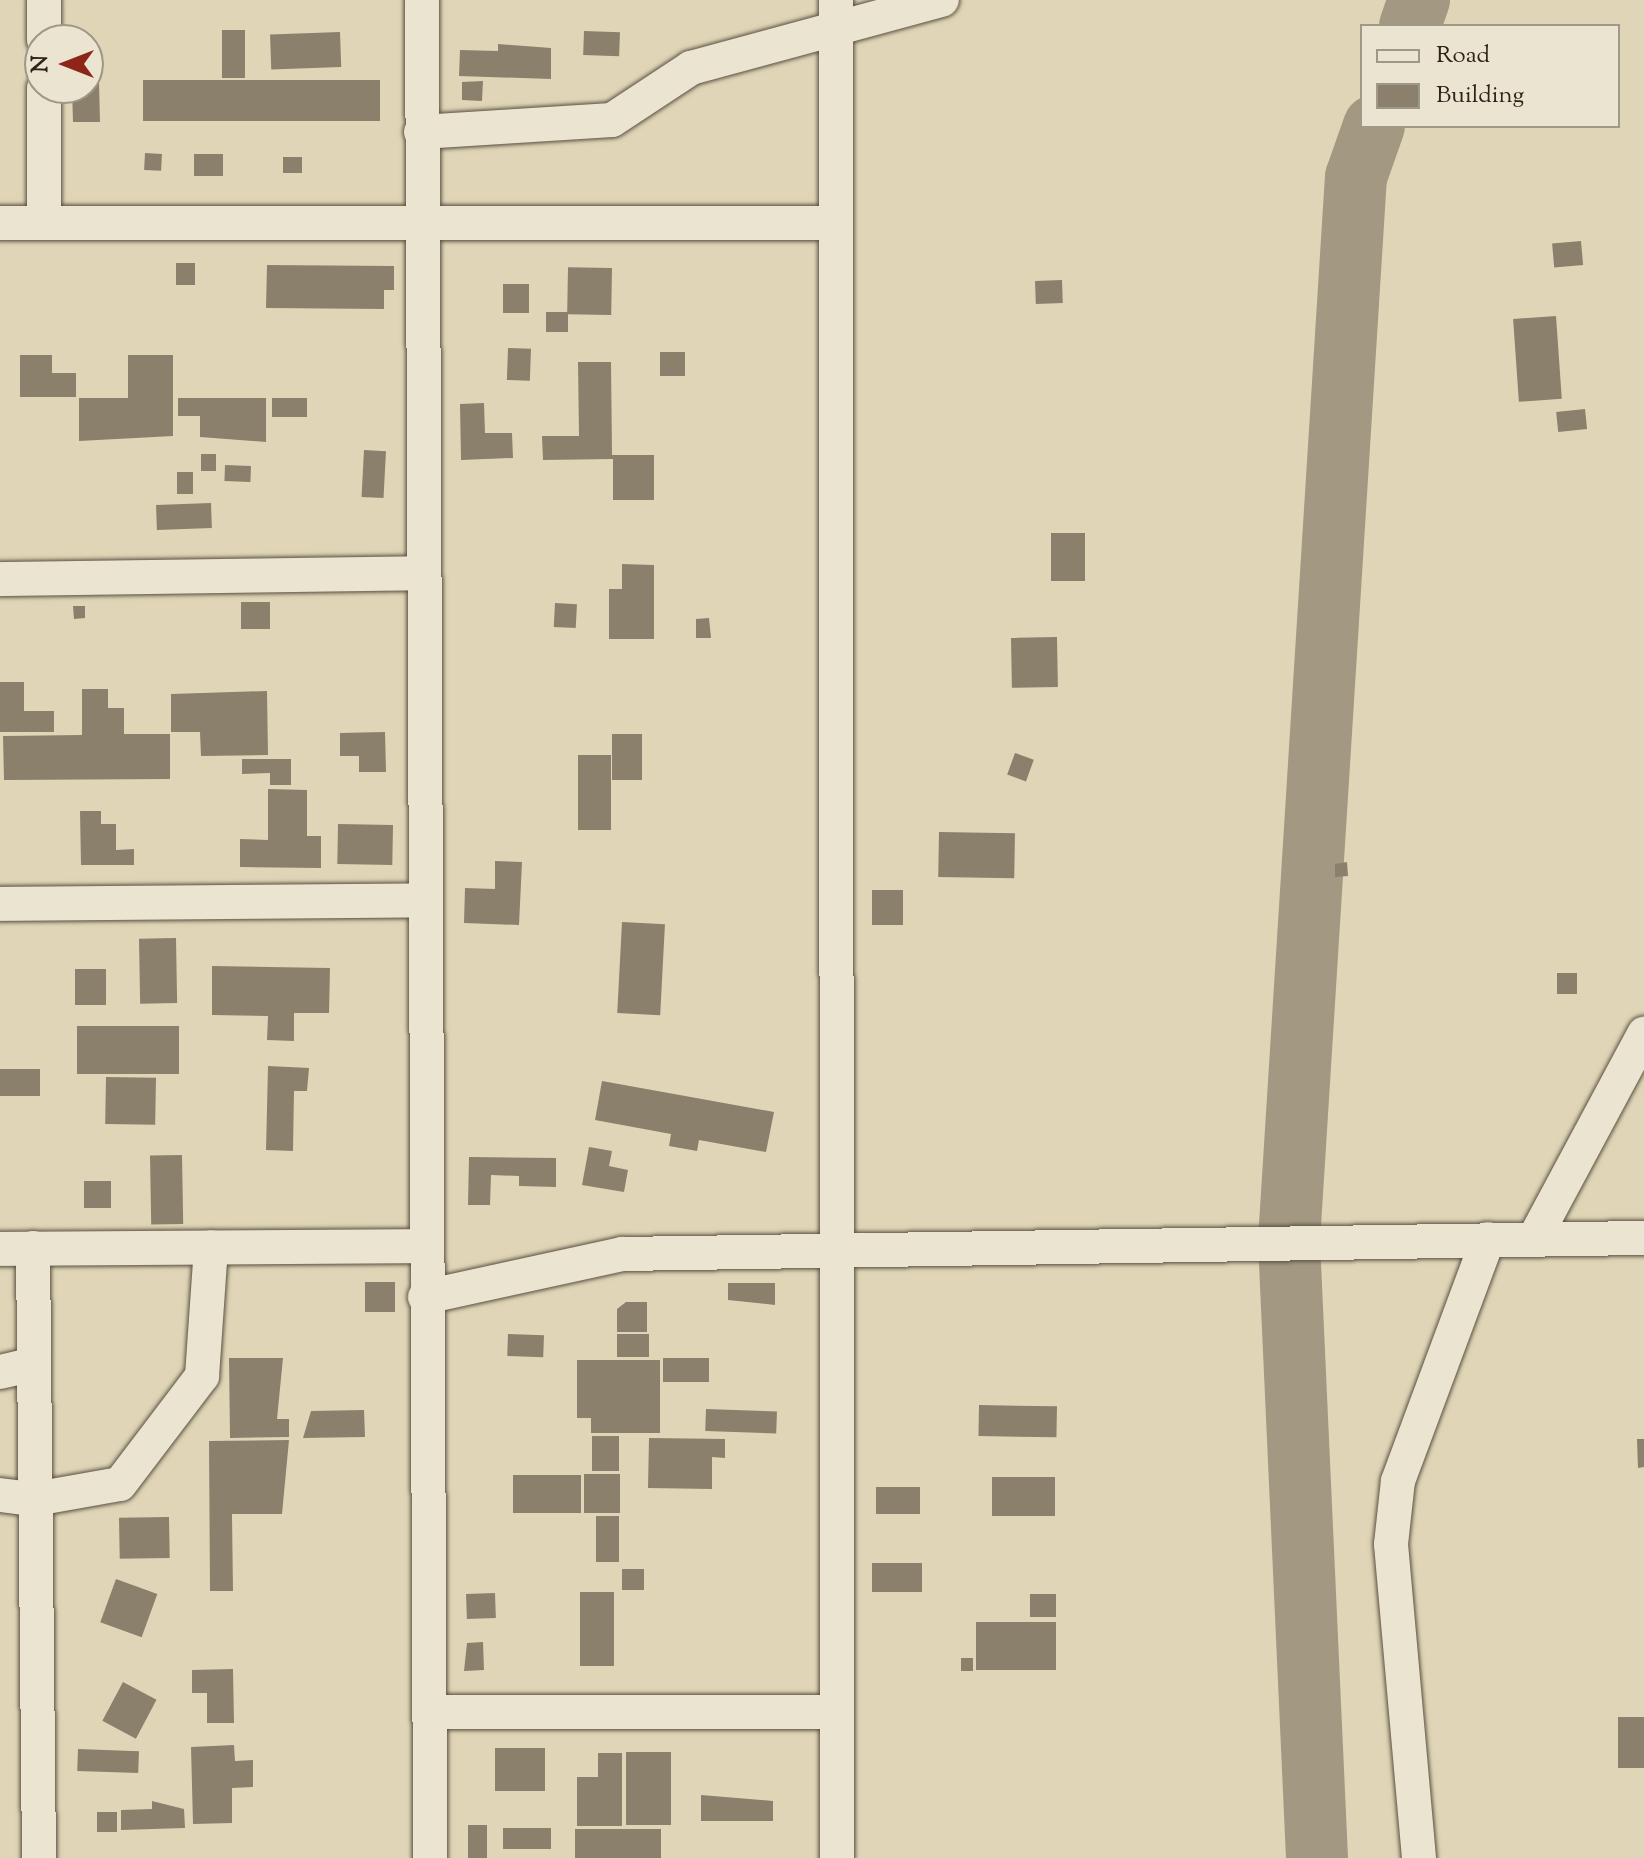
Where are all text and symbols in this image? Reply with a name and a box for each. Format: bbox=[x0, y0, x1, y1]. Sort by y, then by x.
north arrow bbox=[24, 24, 104, 104]
legend bbox=[1360, 24, 1620, 128]
text: Road bbox=[1436, 39, 1490, 73]
text: N bbox=[26, 55, 58, 73]
text: Building bbox=[1436, 79, 1524, 113]

